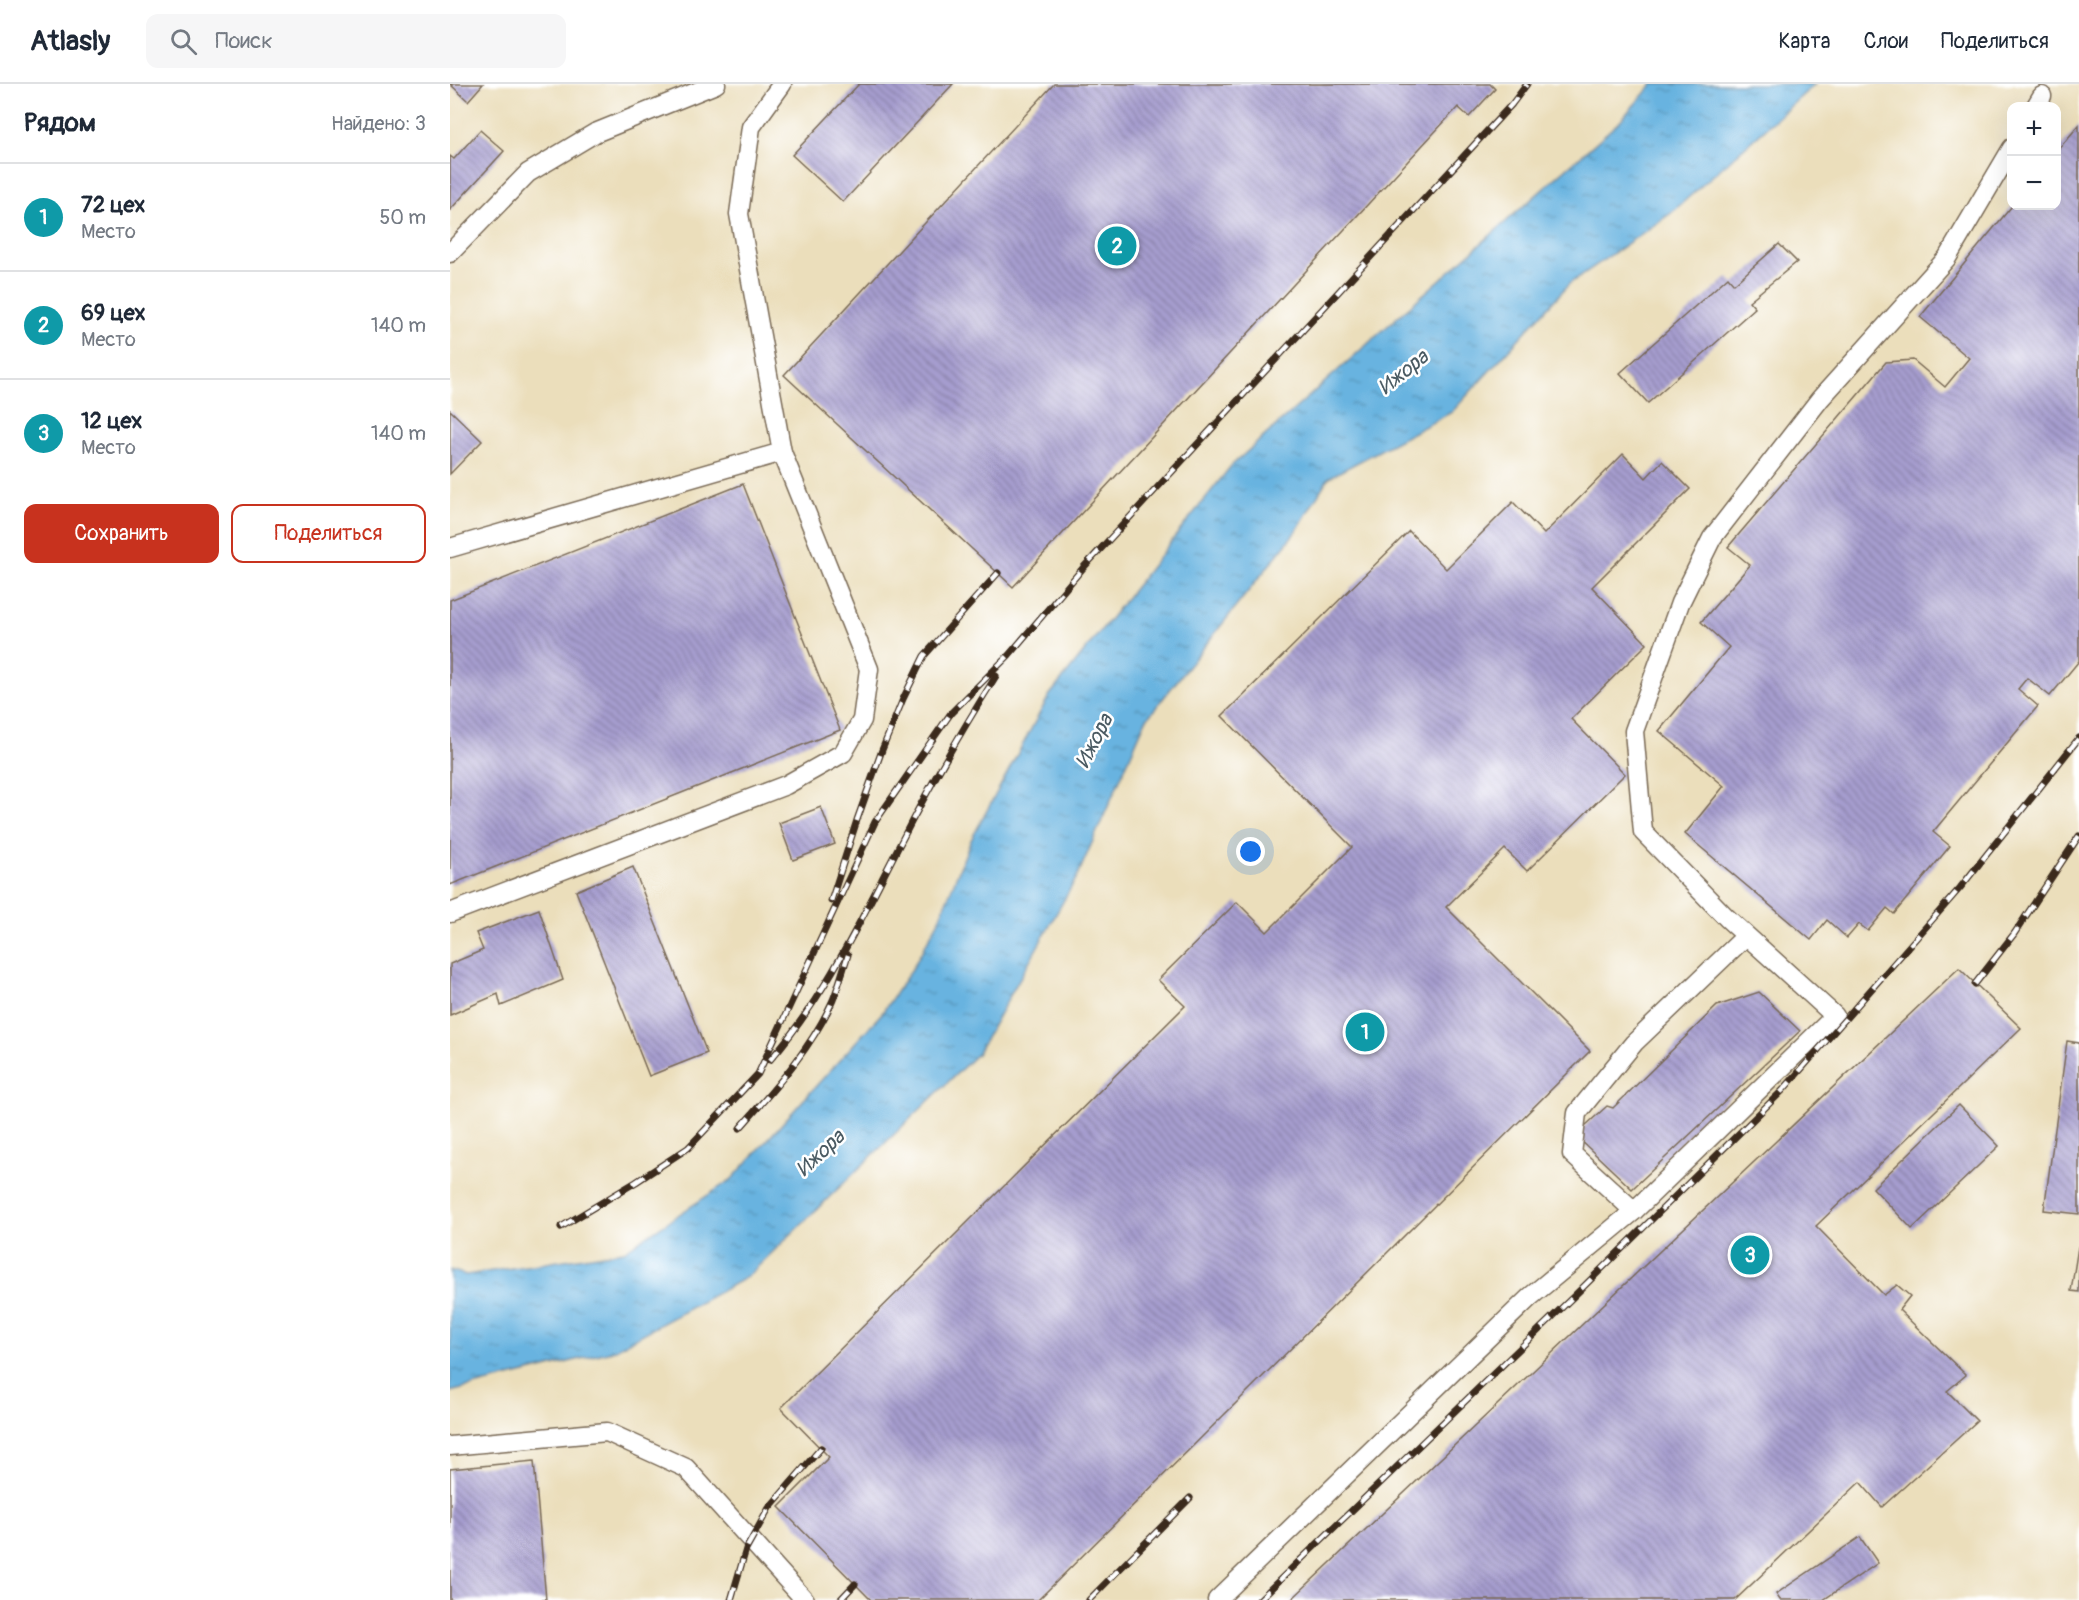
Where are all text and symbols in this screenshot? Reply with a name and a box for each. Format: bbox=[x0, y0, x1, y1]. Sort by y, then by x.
search box bbox=[146, 14, 566, 68]
text: Atlasly bbox=[30, 24, 110, 59]
icon: search bbox=[167, 25, 200, 58]
text: Поиск bbox=[215, 27, 273, 55]
text: Карта bbox=[1778, 28, 1830, 55]
text: Слои bbox=[1863, 28, 1908, 55]
text: Поделиться bbox=[1941, 28, 2049, 55]
map controls bbox=[2007, 102, 2061, 210]
button: + bbox=[2007, 102, 2061, 156]
text: Рядом bbox=[24, 107, 96, 139]
text: Найдено: 3 bbox=[331, 111, 426, 136]
button: − bbox=[2007, 156, 2061, 210]
text: 72 цех bbox=[81, 191, 145, 219]
text: 1 bbox=[40, 205, 47, 230]
text: 50 m bbox=[379, 205, 426, 230]
text: Место bbox=[81, 219, 136, 244]
pin: 2 bbox=[1098, 224, 1136, 268]
text: 69 цех bbox=[81, 299, 146, 327]
text: 2 bbox=[38, 313, 49, 338]
text: 140 m bbox=[371, 313, 426, 338]
text: Место bbox=[81, 327, 136, 352]
water label: Ижора bbox=[1373, 343, 1435, 401]
text: 12 цех bbox=[81, 407, 142, 435]
text: 3 bbox=[38, 421, 49, 446]
text: 140 m bbox=[371, 421, 426, 446]
text: Место bbox=[81, 435, 136, 460]
button: Сохранить bbox=[24, 504, 219, 563]
button: Поделиться bbox=[231, 504, 426, 563]
water label: Ижора bbox=[1069, 709, 1120, 773]
your location bbox=[1236, 837, 1265, 866]
pin: 1 bbox=[1346, 1010, 1384, 1054]
water label: Ижора bbox=[790, 1123, 851, 1183]
pin: 3 bbox=[1730, 1232, 1770, 1278]

